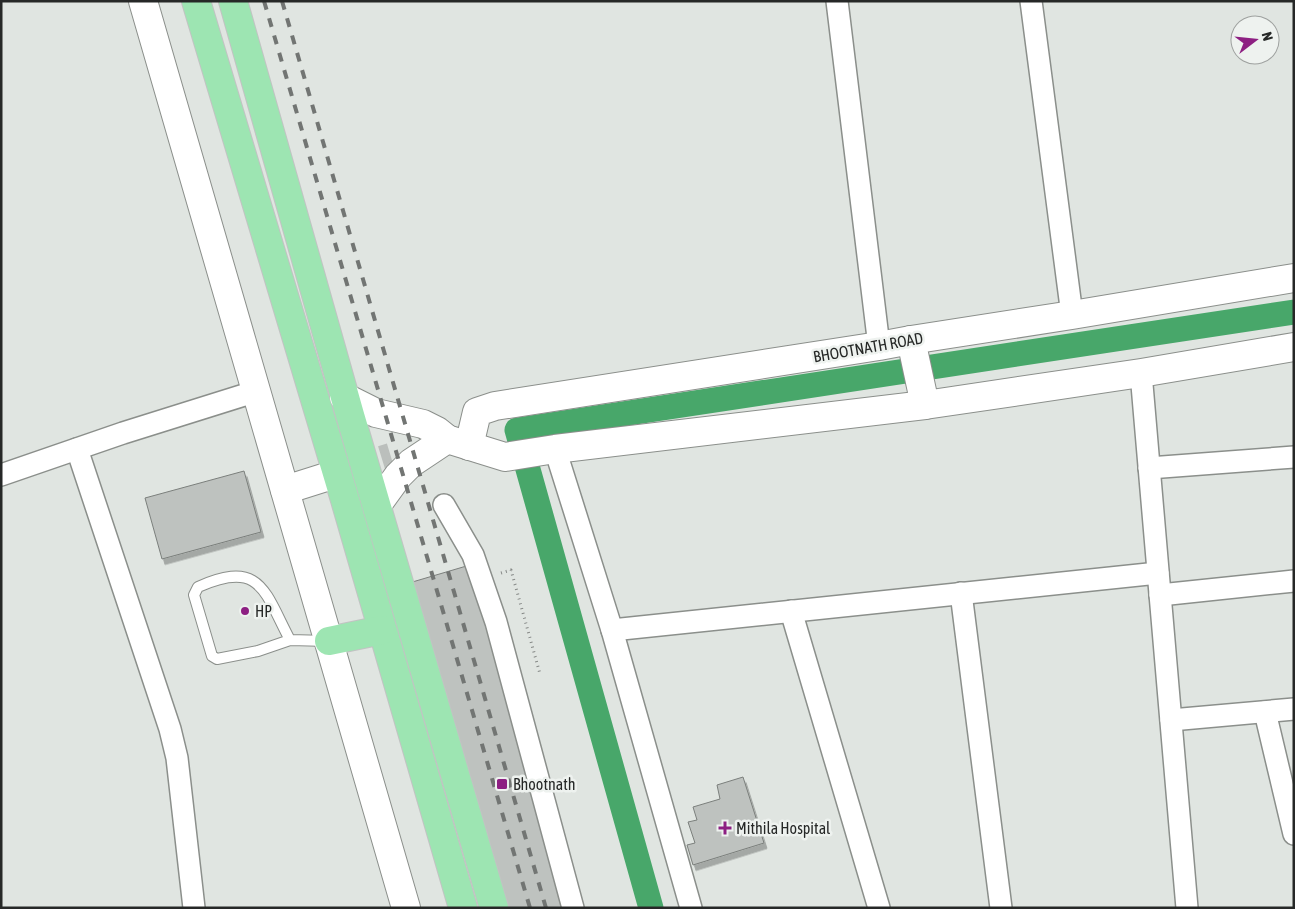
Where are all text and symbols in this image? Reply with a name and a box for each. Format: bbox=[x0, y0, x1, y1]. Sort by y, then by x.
north arrow bbox=[1230, 15, 1280, 65]
text: N bbox=[1259, 30, 1276, 43]
street label: BHOOTNATH ROAD bbox=[812, 328, 924, 366]
place label: HP bbox=[255, 602, 272, 620]
marker: HP bbox=[239, 605, 251, 617]
place label: Bhootnath bbox=[513, 775, 576, 793]
marker: Bhootnath bbox=[495, 777, 509, 791]
place label: Mithila Hospital bbox=[736, 819, 831, 838]
marker: Mithila Hospital bbox=[718, 821, 732, 835]

